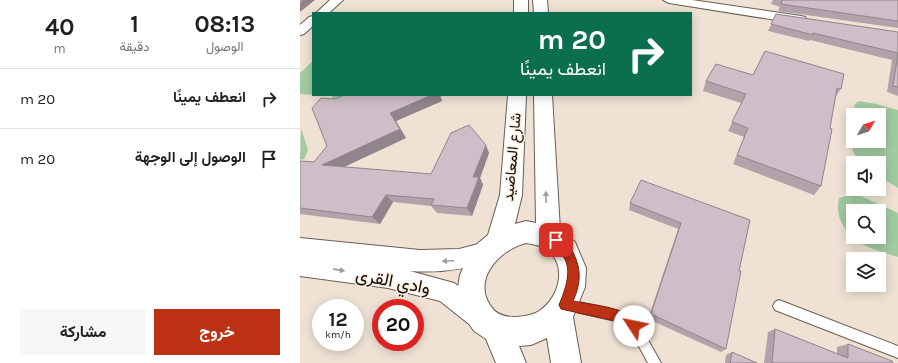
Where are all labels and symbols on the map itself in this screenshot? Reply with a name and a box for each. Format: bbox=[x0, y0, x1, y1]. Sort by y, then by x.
north arrow bbox=[846, 108, 886, 148]
street label: شارع المعاضيد bbox=[499, 112, 527, 202]
one-way arrow bbox=[543, 191, 550, 203]
pin bbox=[539, 223, 573, 257]
one-way arrow bbox=[441, 258, 454, 264]
street label: وادي القرى bbox=[353, 263, 432, 303]
one-way arrow bbox=[333, 267, 345, 273]
speed limit sign: 20 bbox=[372, 299, 424, 351]
position arrow bbox=[613, 305, 655, 347]

